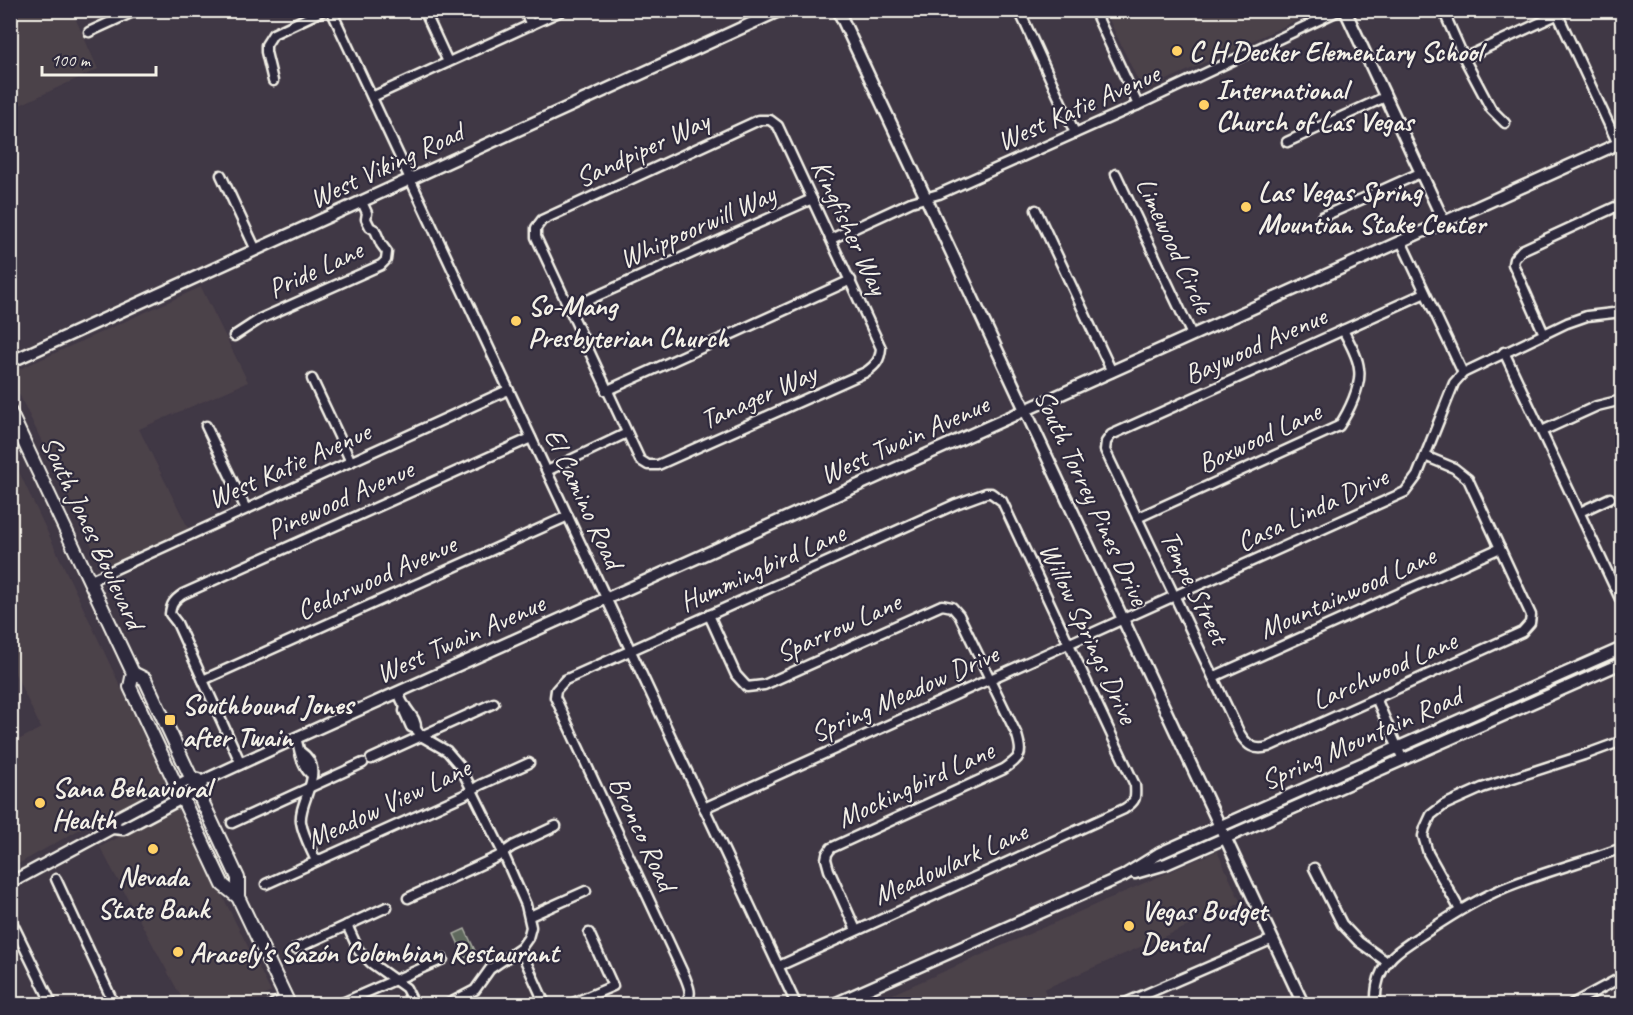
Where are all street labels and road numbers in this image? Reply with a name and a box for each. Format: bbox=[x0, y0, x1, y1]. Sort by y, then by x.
street label: West Katie Avenue bbox=[991, 55, 1166, 158]
street label: Sandpiper Way bbox=[570, 102, 717, 195]
street label: West Viking Road bbox=[304, 112, 472, 216]
street label: Kingfisher Way bbox=[804, 154, 897, 302]
street label: Limewood Circle bbox=[1128, 171, 1223, 320]
street label: Whippoorwill Way bbox=[614, 175, 783, 276]
street label: Pride Lane bbox=[262, 231, 370, 306]
street label: Baywood Avenue bbox=[1178, 297, 1333, 392]
street label: Tanager Way bbox=[694, 354, 824, 437]
street label: South Torrey Pines Drive bbox=[1027, 383, 1158, 612]
street label: West Twain Avenue bbox=[814, 385, 995, 492]
street label: Boxwood Lane bbox=[1192, 392, 1328, 481]
street label: West Katie Avenue bbox=[202, 413, 377, 516]
street label: El Camino Road bbox=[536, 423, 633, 577]
street label: South Jones Boulevard bbox=[33, 430, 155, 638]
street label: Pinewood Avenue bbox=[261, 450, 420, 547]
street label: Casa Linda Drive bbox=[1231, 458, 1395, 559]
street label: Hummingbird Lane bbox=[674, 514, 852, 619]
street label: Cedarwood Avenue bbox=[291, 525, 463, 628]
street label: Tempe Street bbox=[1153, 525, 1239, 652]
street label: Willow Springs Drive bbox=[1032, 537, 1147, 731]
street label: Mountainwood Lane bbox=[1253, 537, 1442, 647]
street label: Sparrow Lane bbox=[770, 583, 908, 670]
street label: West Twain Avenue bbox=[370, 584, 551, 691]
street label: Larchwood Lane bbox=[1306, 622, 1463, 717]
street label: Spring Meadow Drive bbox=[805, 635, 1005, 750]
street label: Spring Mountain Road bbox=[1255, 676, 1470, 798]
street label: Mockingbird Lane bbox=[831, 732, 1001, 836]
street label: Meadow View Lane bbox=[300, 749, 477, 856]
street label: Bronco Road bbox=[601, 770, 686, 899]
street label: Meadowlark Lane bbox=[868, 813, 1034, 912]

